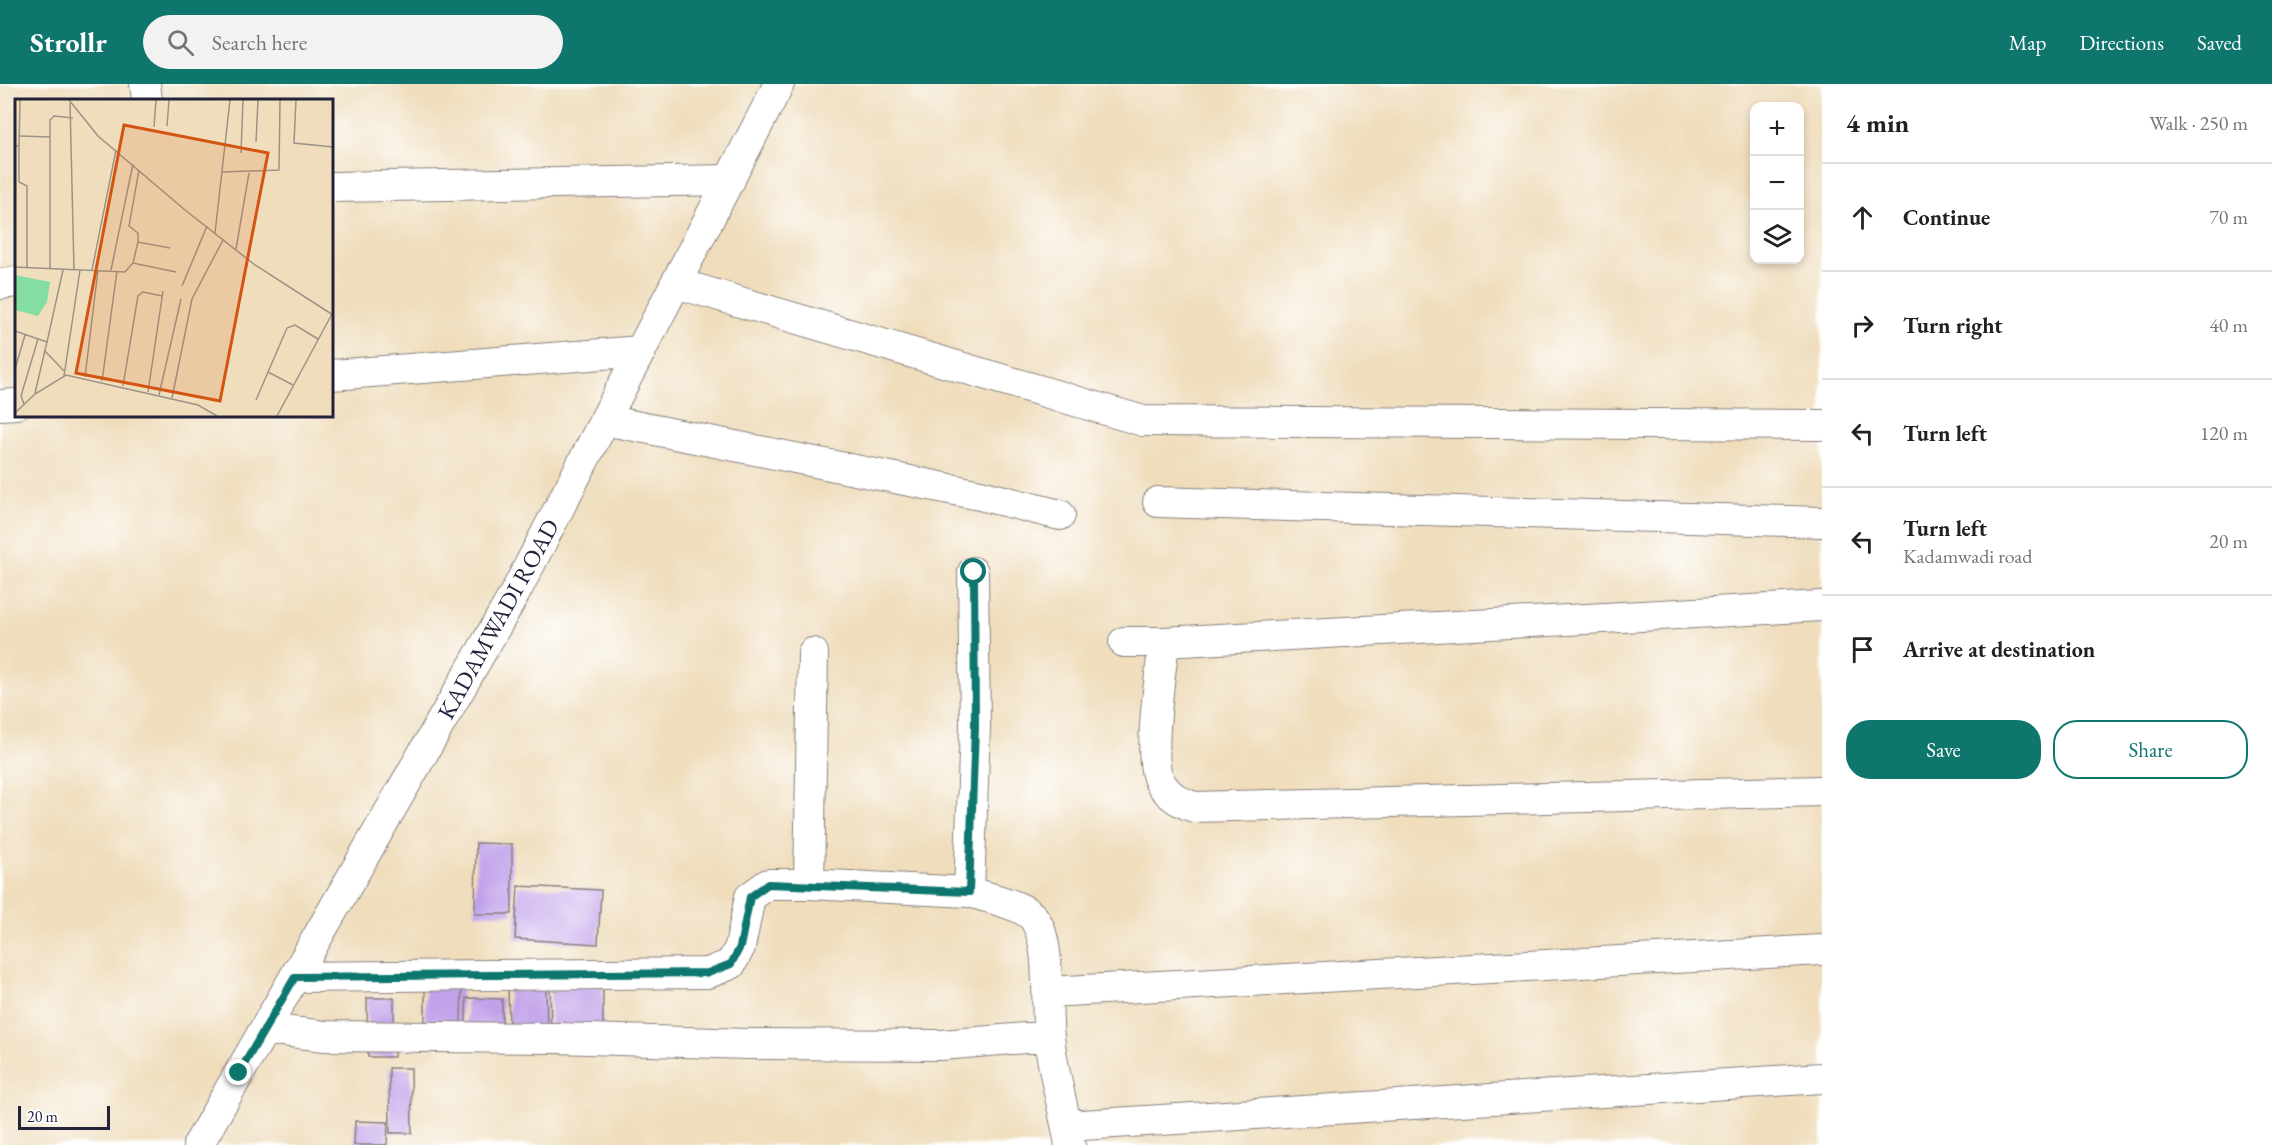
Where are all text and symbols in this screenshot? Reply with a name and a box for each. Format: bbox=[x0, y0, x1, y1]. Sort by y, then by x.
search box bbox=[143, 15, 563, 69]
text: Strollr bbox=[30, 24, 107, 60]
icon: search bbox=[164, 26, 197, 59]
text: Search here bbox=[212, 28, 307, 57]
text: Map bbox=[2009, 29, 2046, 56]
text: Directions bbox=[2079, 29, 2164, 56]
text: Saved bbox=[2197, 29, 2242, 56]
inset map bbox=[15, 99, 333, 417]
map controls bbox=[1750, 102, 1804, 264]
button: + bbox=[1750, 102, 1804, 156]
text: 4 min bbox=[1846, 106, 1909, 140]
text: Walk · 250 m bbox=[2149, 110, 2248, 136]
button: − bbox=[1750, 156, 1804, 210]
icon: ahead bbox=[1846, 201, 1879, 234]
text: Continue bbox=[1903, 203, 1990, 232]
text: 70 m bbox=[2209, 204, 2248, 230]
button: layers bbox=[1750, 210, 1804, 264]
icon: right bbox=[1846, 309, 1879, 342]
text: Turn right bbox=[1903, 311, 2002, 340]
text: 40 m bbox=[2209, 312, 2248, 338]
icon: left bbox=[1846, 417, 1879, 450]
text: Turn left bbox=[1903, 419, 1987, 448]
text: 120 m bbox=[2200, 420, 2248, 446]
street label: KADAMWADI ROAD bbox=[430, 513, 566, 725]
text: Turn left bbox=[1903, 514, 1987, 543]
icon: left bbox=[1846, 525, 1879, 558]
text: 20 m bbox=[2209, 528, 2248, 554]
text: Kadamwadi road bbox=[1903, 543, 2032, 569]
route start bbox=[960, 558, 986, 584]
icon: arrive bbox=[1846, 633, 1879, 666]
text: Arrive at destination bbox=[1903, 635, 2095, 664]
button: Save bbox=[1846, 720, 2041, 779]
button: Share bbox=[2053, 720, 2248, 779]
route end bbox=[225, 1059, 251, 1085]
scale bar bbox=[18, 1103, 110, 1130]
text: 20 m bbox=[27, 1106, 58, 1127]

